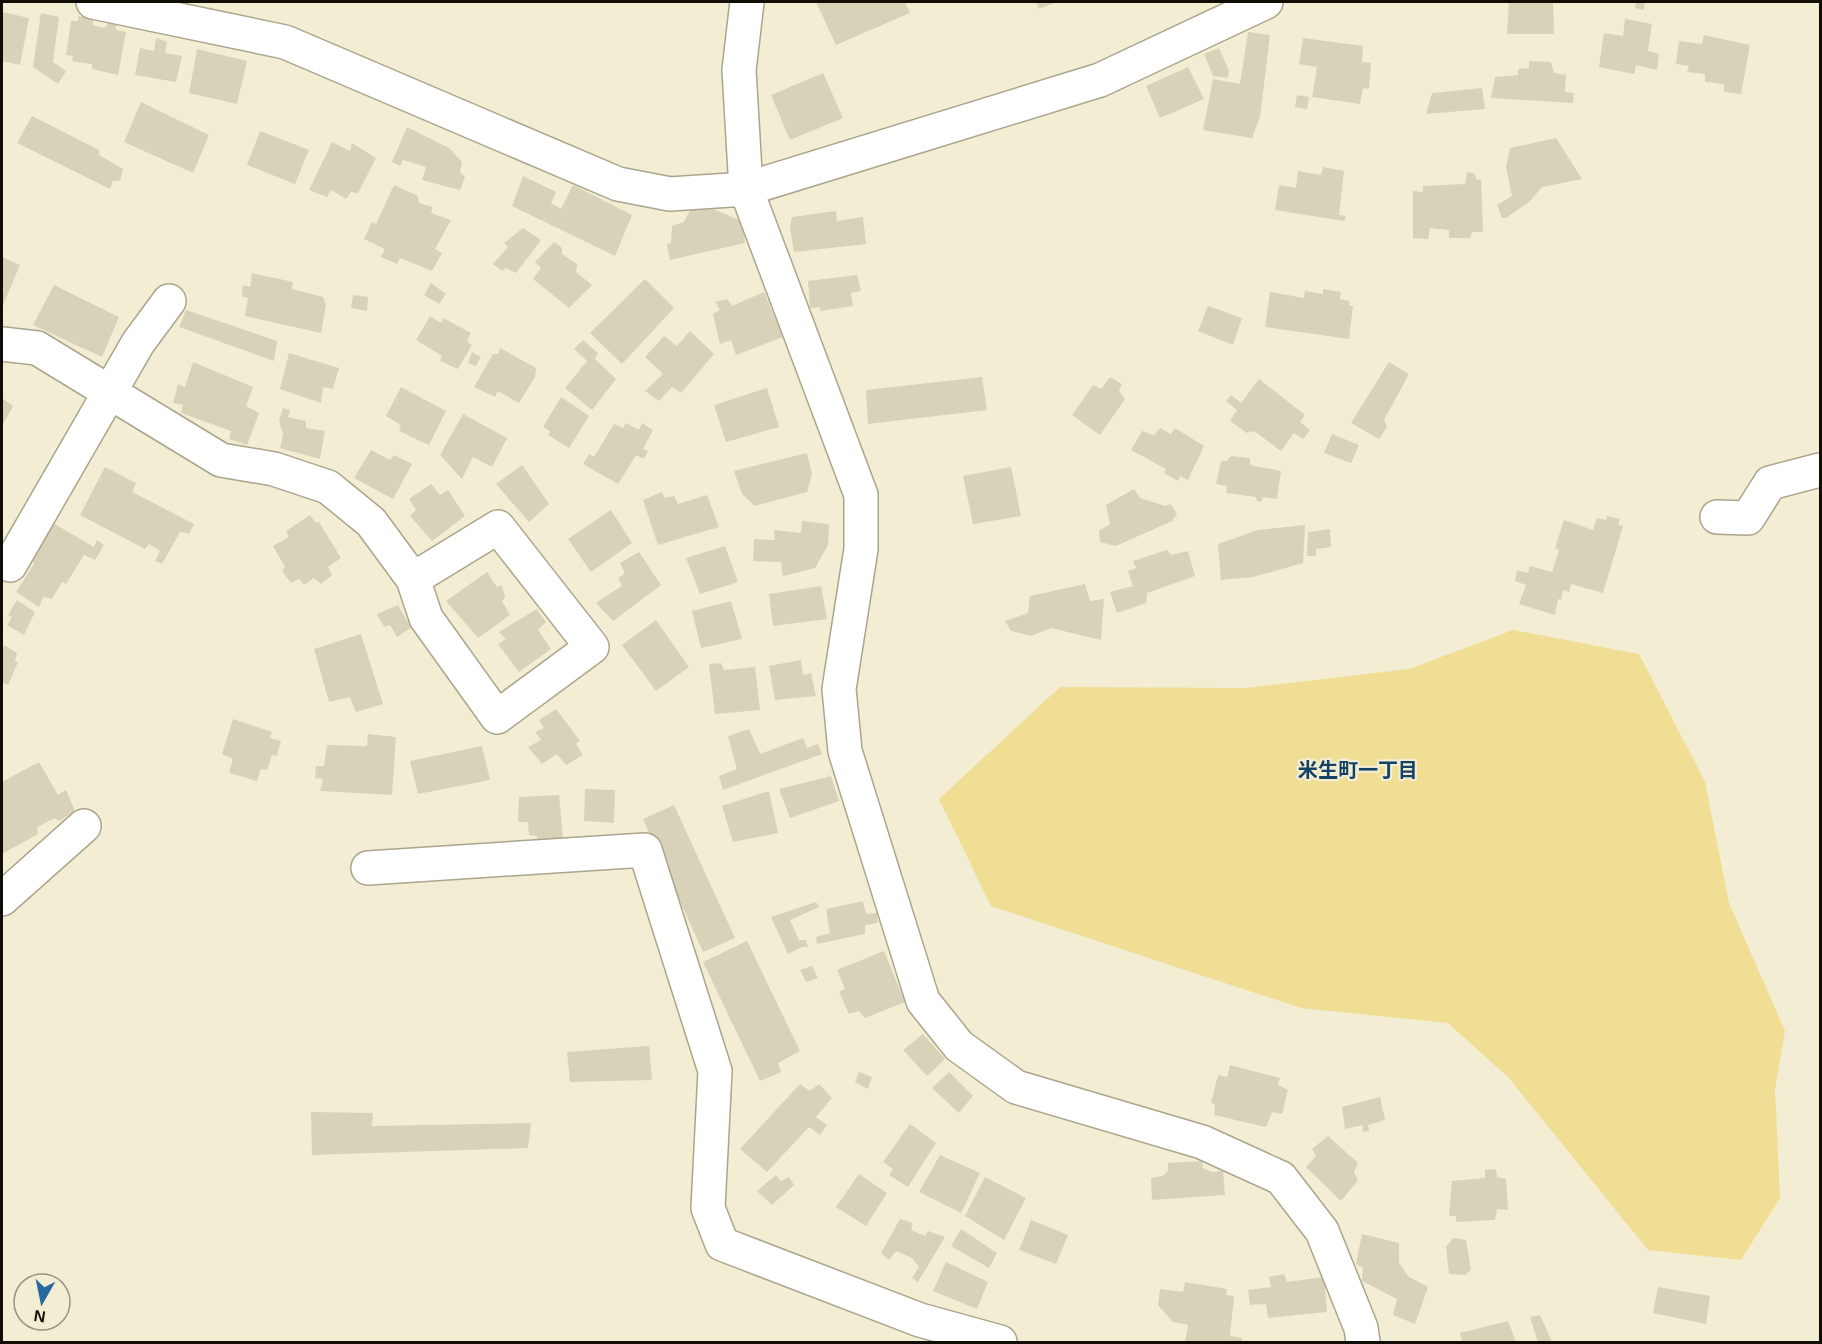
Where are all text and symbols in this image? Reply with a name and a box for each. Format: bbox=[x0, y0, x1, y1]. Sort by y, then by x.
district label: 米生町一丁目 bbox=[1298, 759, 1418, 781]
north arrow bbox=[12, 1272, 72, 1332]
text: N bbox=[33, 1307, 47, 1326]

